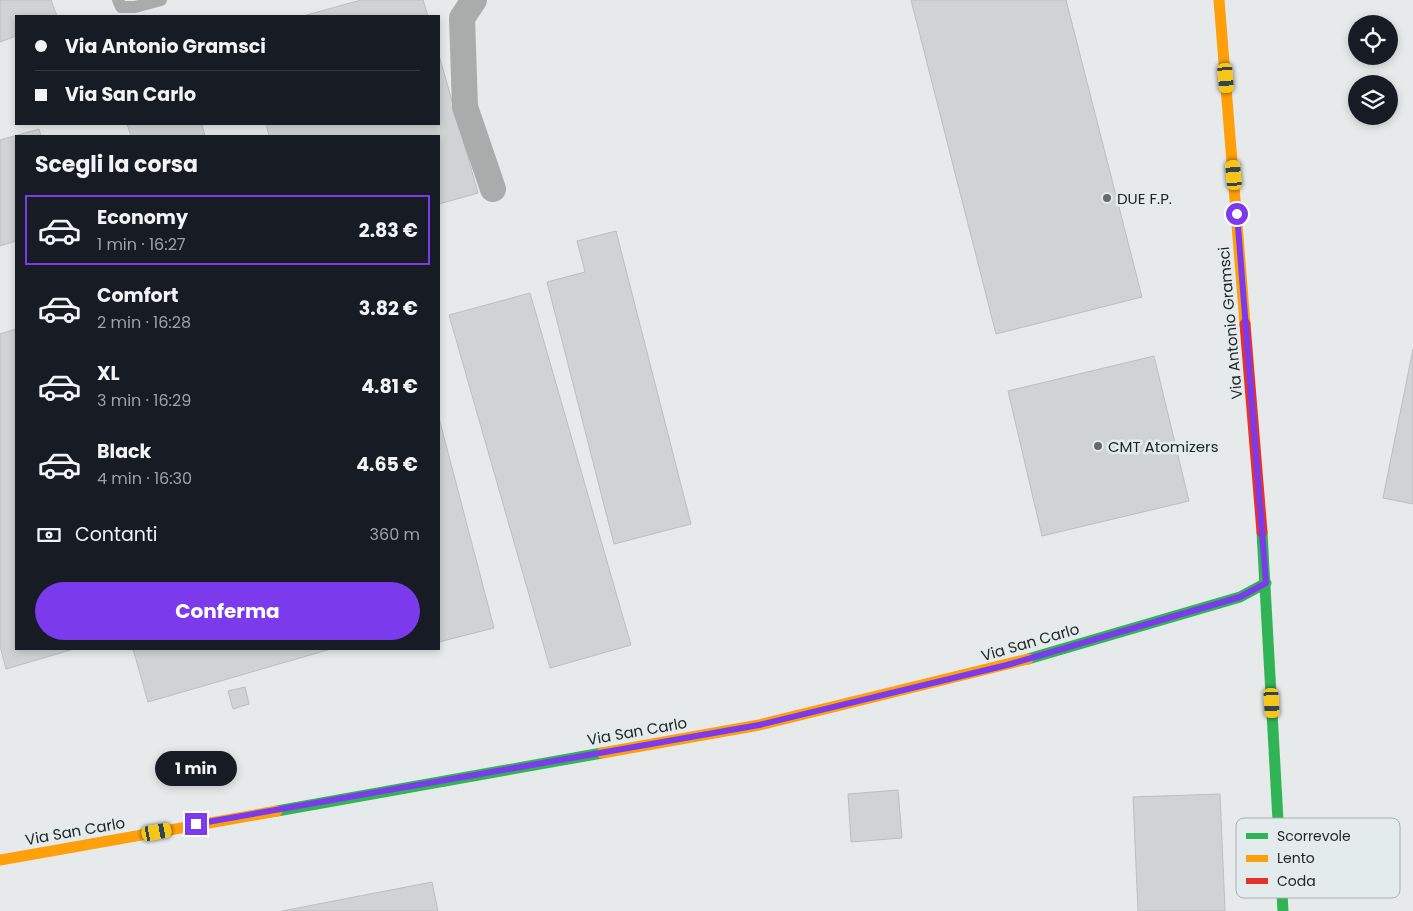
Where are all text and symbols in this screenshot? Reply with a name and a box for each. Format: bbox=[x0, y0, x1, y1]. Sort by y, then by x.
map controls bbox=[1348, 15, 1398, 125]
button: locate bbox=[1348, 15, 1398, 65]
text: Via Antonio Gramsci bbox=[65, 33, 266, 60]
car bbox=[1217, 62, 1234, 94]
button: layers bbox=[1348, 75, 1398, 125]
text: Via San Carlo bbox=[65, 81, 196, 108]
text: Scegli la corsa bbox=[35, 149, 198, 180]
car bbox=[1225, 159, 1242, 191]
place label: DUE F.P. bbox=[1117, 188, 1172, 209]
marker: DUE F.P. bbox=[1101, 192, 1113, 204]
route start bbox=[1226, 203, 1248, 225]
text: Economy bbox=[97, 204, 188, 231]
icon: car bbox=[37, 208, 82, 253]
text: 2.83 € bbox=[359, 217, 418, 244]
text: 1 min · 16:27 bbox=[97, 233, 186, 256]
street label: Via Antonio Gramsci bbox=[1213, 246, 1247, 400]
text: Comfort bbox=[97, 282, 179, 309]
icon: car bbox=[37, 286, 82, 331]
text: 3.82 € bbox=[359, 295, 418, 322]
text: 2 min · 16:28 bbox=[97, 311, 191, 334]
text: XL bbox=[97, 360, 120, 387]
icon: car bbox=[37, 364, 82, 409]
text: 4.81 € bbox=[361, 373, 418, 400]
text: 3 min · 16:29 bbox=[97, 389, 191, 412]
place label: CMT Atomizers bbox=[1108, 436, 1219, 457]
text: Black bbox=[97, 438, 151, 465]
marker: CMT Atomizers bbox=[1092, 440, 1104, 452]
icon: car bbox=[37, 442, 82, 487]
text: 4.65 € bbox=[356, 451, 418, 478]
text: 4 min · 16:30 bbox=[97, 467, 192, 490]
icon: cash bbox=[35, 521, 63, 549]
text: Contanti bbox=[75, 521, 158, 548]
text: 360 m bbox=[370, 523, 420, 546]
button: Conferma bbox=[35, 582, 420, 640]
street label: Via San Carlo bbox=[978, 618, 1082, 666]
car bbox=[1263, 688, 1280, 718]
street label: Via San Carlo bbox=[585, 712, 689, 750]
callout: 1 min bbox=[155, 752, 237, 786]
text: 1 min bbox=[175, 757, 217, 780]
street label: Via San Carlo bbox=[23, 812, 127, 850]
route end bbox=[185, 813, 207, 835]
legend bbox=[1236, 818, 1400, 898]
car bbox=[140, 822, 173, 842]
text: Scorrevole bbox=[1277, 826, 1351, 846]
text: Lento bbox=[1277, 848, 1315, 868]
text: Coda bbox=[1277, 871, 1316, 891]

